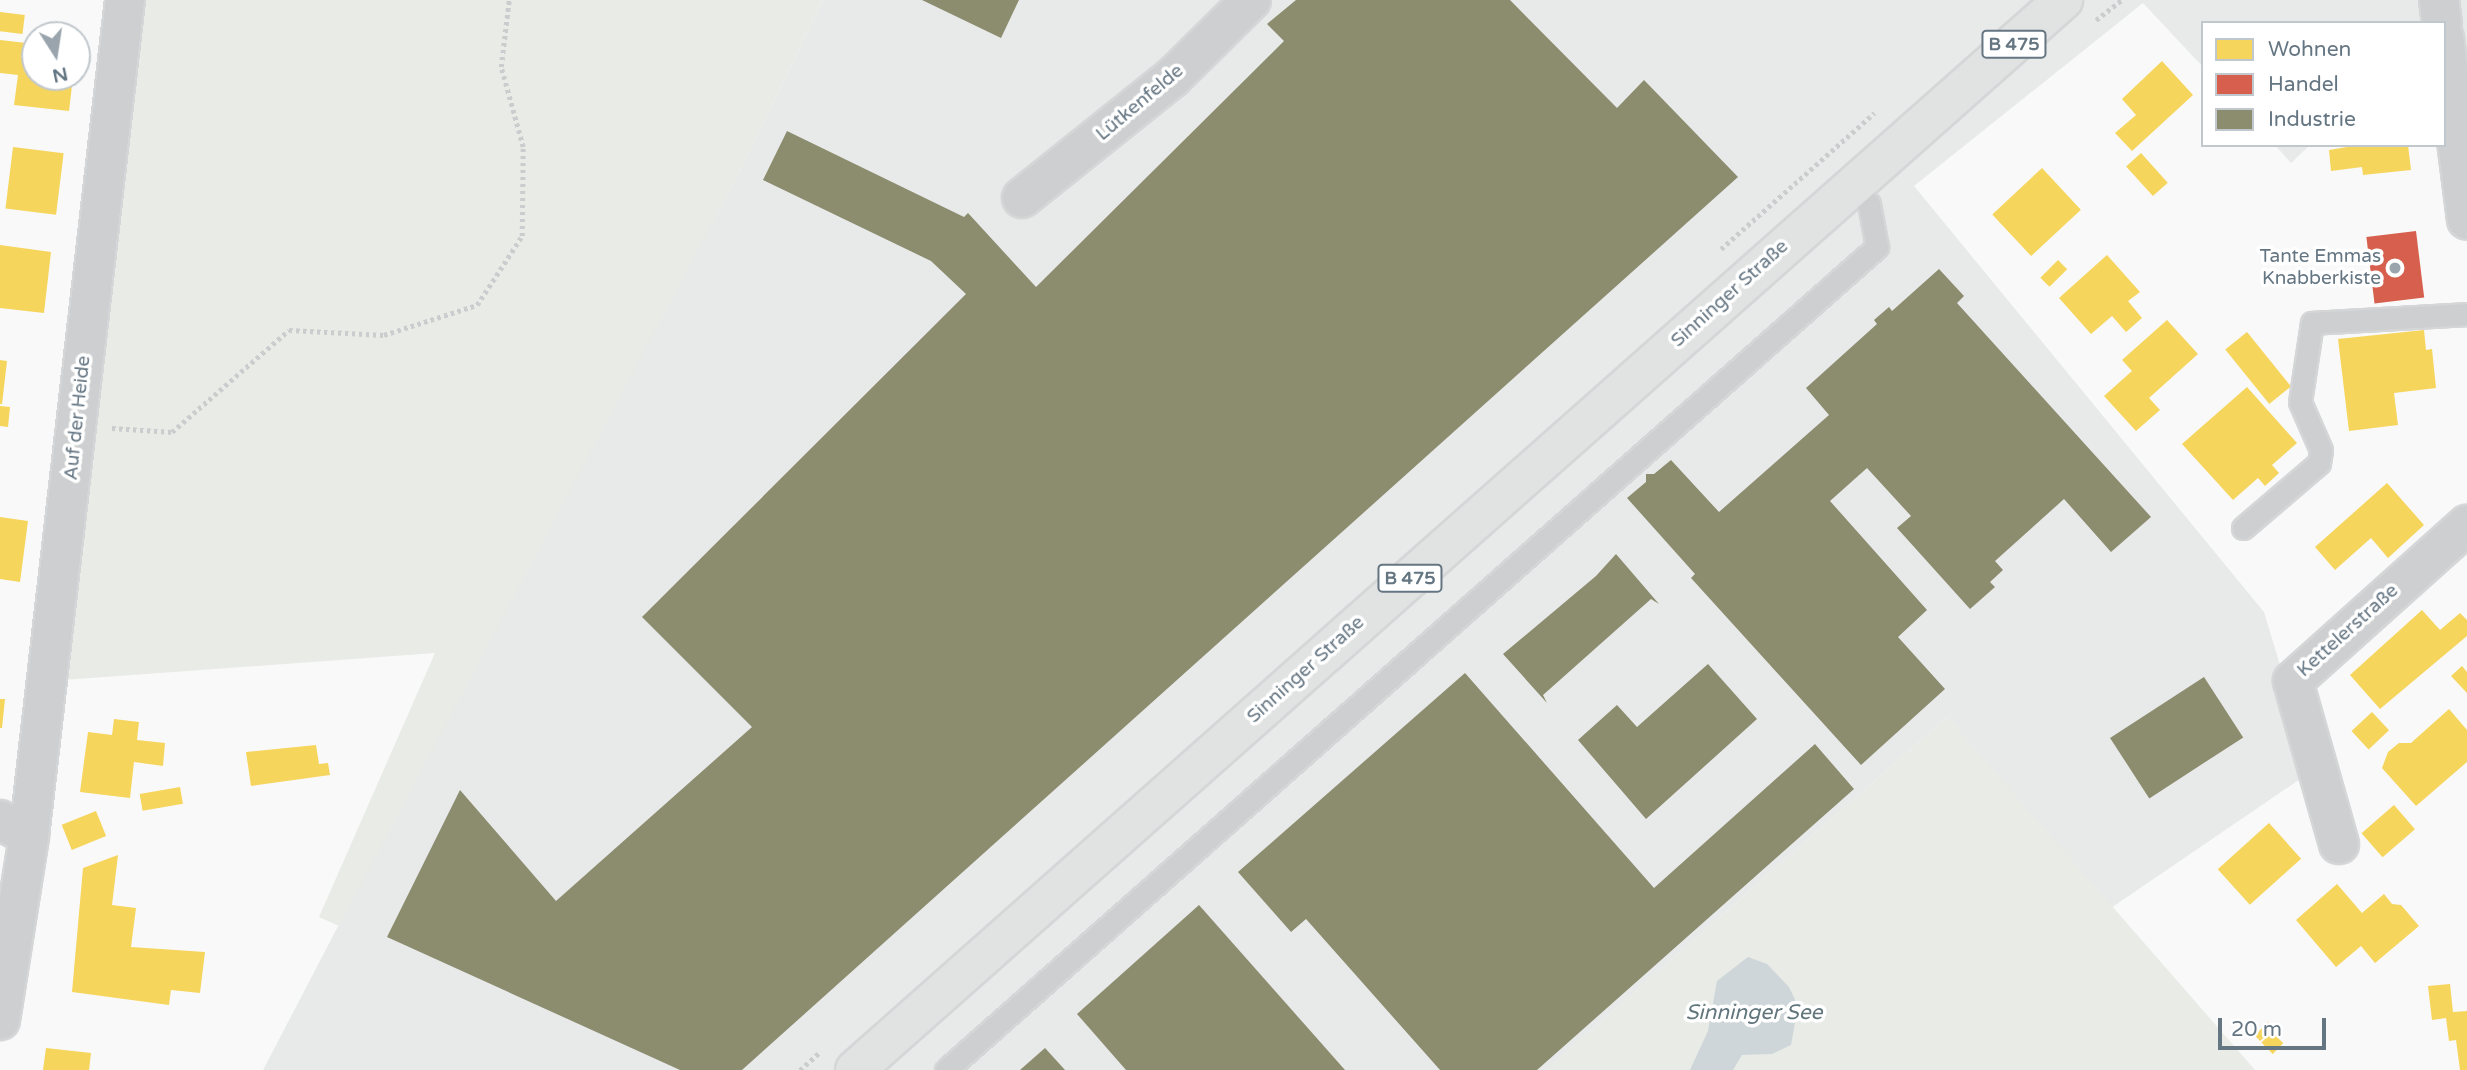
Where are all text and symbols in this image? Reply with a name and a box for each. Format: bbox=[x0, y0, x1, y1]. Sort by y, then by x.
north arrow bbox=[21, 21, 91, 91]
legend bbox=[2201, 21, 2446, 147]
road number: B 475 bbox=[1981, 29, 2047, 58]
text: Wohnen bbox=[2268, 37, 2351, 62]
street label: Lütkenfelde bbox=[1092, 60, 1188, 146]
text: N bbox=[50, 62, 70, 87]
text: Handel bbox=[2268, 72, 2339, 97]
text: Industrie bbox=[2268, 107, 2356, 132]
street label: Sinninger Straße bbox=[1667, 236, 1793, 352]
place label: Tante Emmas Knabberkiste bbox=[2259, 246, 2381, 290]
marker: Tante Emmas Knabberkiste bbox=[2387, 260, 2403, 276]
street label: Auf der Heide bbox=[60, 355, 96, 481]
road number: B 475 bbox=[1377, 564, 1443, 592]
street label: Kettelerstraße bbox=[2293, 580, 2403, 682]
street label: Sinninger Straße bbox=[1243, 612, 1369, 728]
water label: Sinninger See bbox=[1686, 1000, 1822, 1026]
scale bar bbox=[2222, 1004, 2330, 1048]
text: 20 m bbox=[2231, 1017, 2282, 1042]

